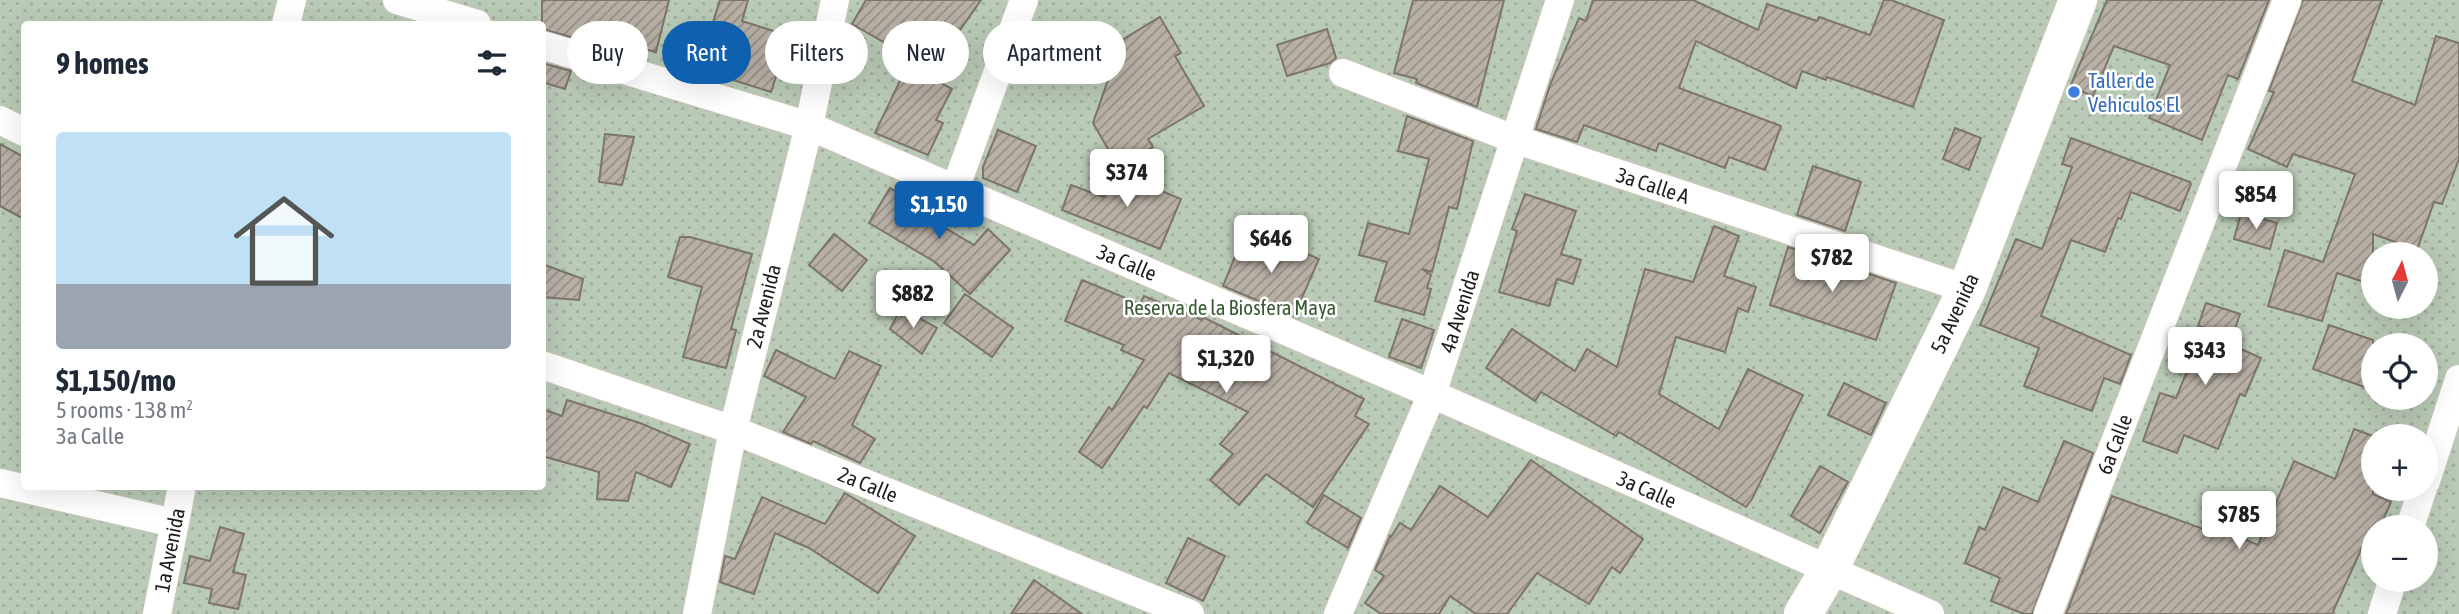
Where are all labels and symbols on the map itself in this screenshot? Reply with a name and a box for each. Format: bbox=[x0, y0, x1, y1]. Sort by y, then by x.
place label: Taller de Vehiculos El bbox=[2088, 68, 2181, 116]
marker: Taller de Vehiculos El bbox=[2066, 84, 2082, 100]
pin: $374 bbox=[1086, 150, 1168, 209]
street label: 3a Calle A bbox=[1613, 162, 1693, 208]
pin: $854 bbox=[2215, 172, 2297, 231]
pin: $1,150 bbox=[882, 182, 996, 241]
pin: $646 bbox=[1230, 216, 1312, 275]
pin: $782 bbox=[1791, 234, 1873, 294]
street label: 3a Calle bbox=[1094, 239, 1160, 285]
north arrow bbox=[2361, 242, 2438, 318]
street label: 2a Avenida bbox=[741, 262, 785, 350]
street label: 4a Avenida bbox=[1434, 267, 1484, 355]
street label: 5a Avenida bbox=[1925, 269, 1983, 357]
pin: $882 bbox=[872, 270, 954, 330]
park label: Reserva de la Biosfera Maya bbox=[1124, 295, 1336, 319]
pin: $343 bbox=[2164, 328, 2246, 387]
pin: $1,320 bbox=[1169, 336, 1283, 395]
street label: 6a Calle bbox=[2092, 411, 2136, 477]
street label: 2a Calle bbox=[835, 461, 901, 507]
street label: 3a Calle bbox=[1614, 465, 1680, 513]
pin: $785 bbox=[2198, 491, 2280, 551]
street label: 1a Avenida bbox=[149, 506, 189, 594]

